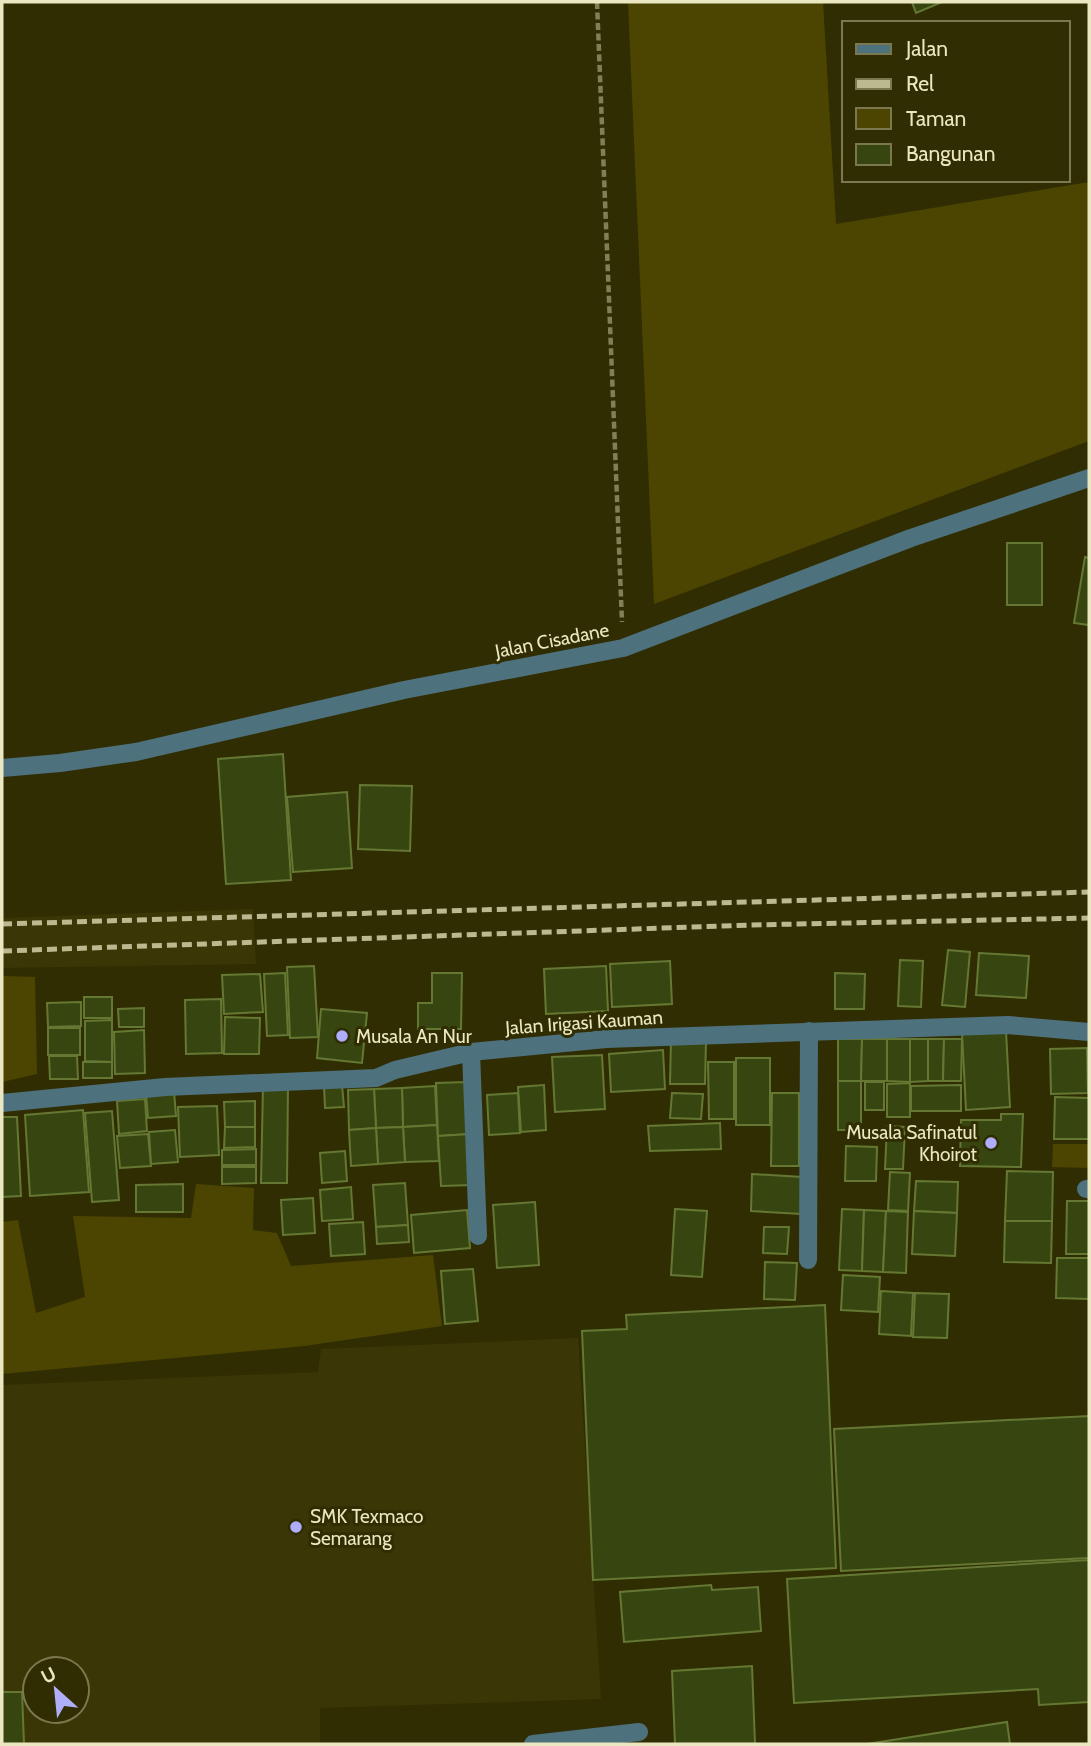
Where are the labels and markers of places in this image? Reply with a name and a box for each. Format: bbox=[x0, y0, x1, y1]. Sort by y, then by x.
place label: Musala An Nur bbox=[356, 1025, 472, 1048]
marker: Musala An Nur bbox=[334, 1028, 350, 1044]
place label: Musala Safinatul Khoirot bbox=[846, 1121, 978, 1166]
marker: Musala Safinatul Khoirot bbox=[983, 1135, 999, 1151]
place label: SMK Texmaco Semarang bbox=[310, 1505, 423, 1550]
marker: SMK Texmaco Semarang bbox=[288, 1519, 304, 1535]

